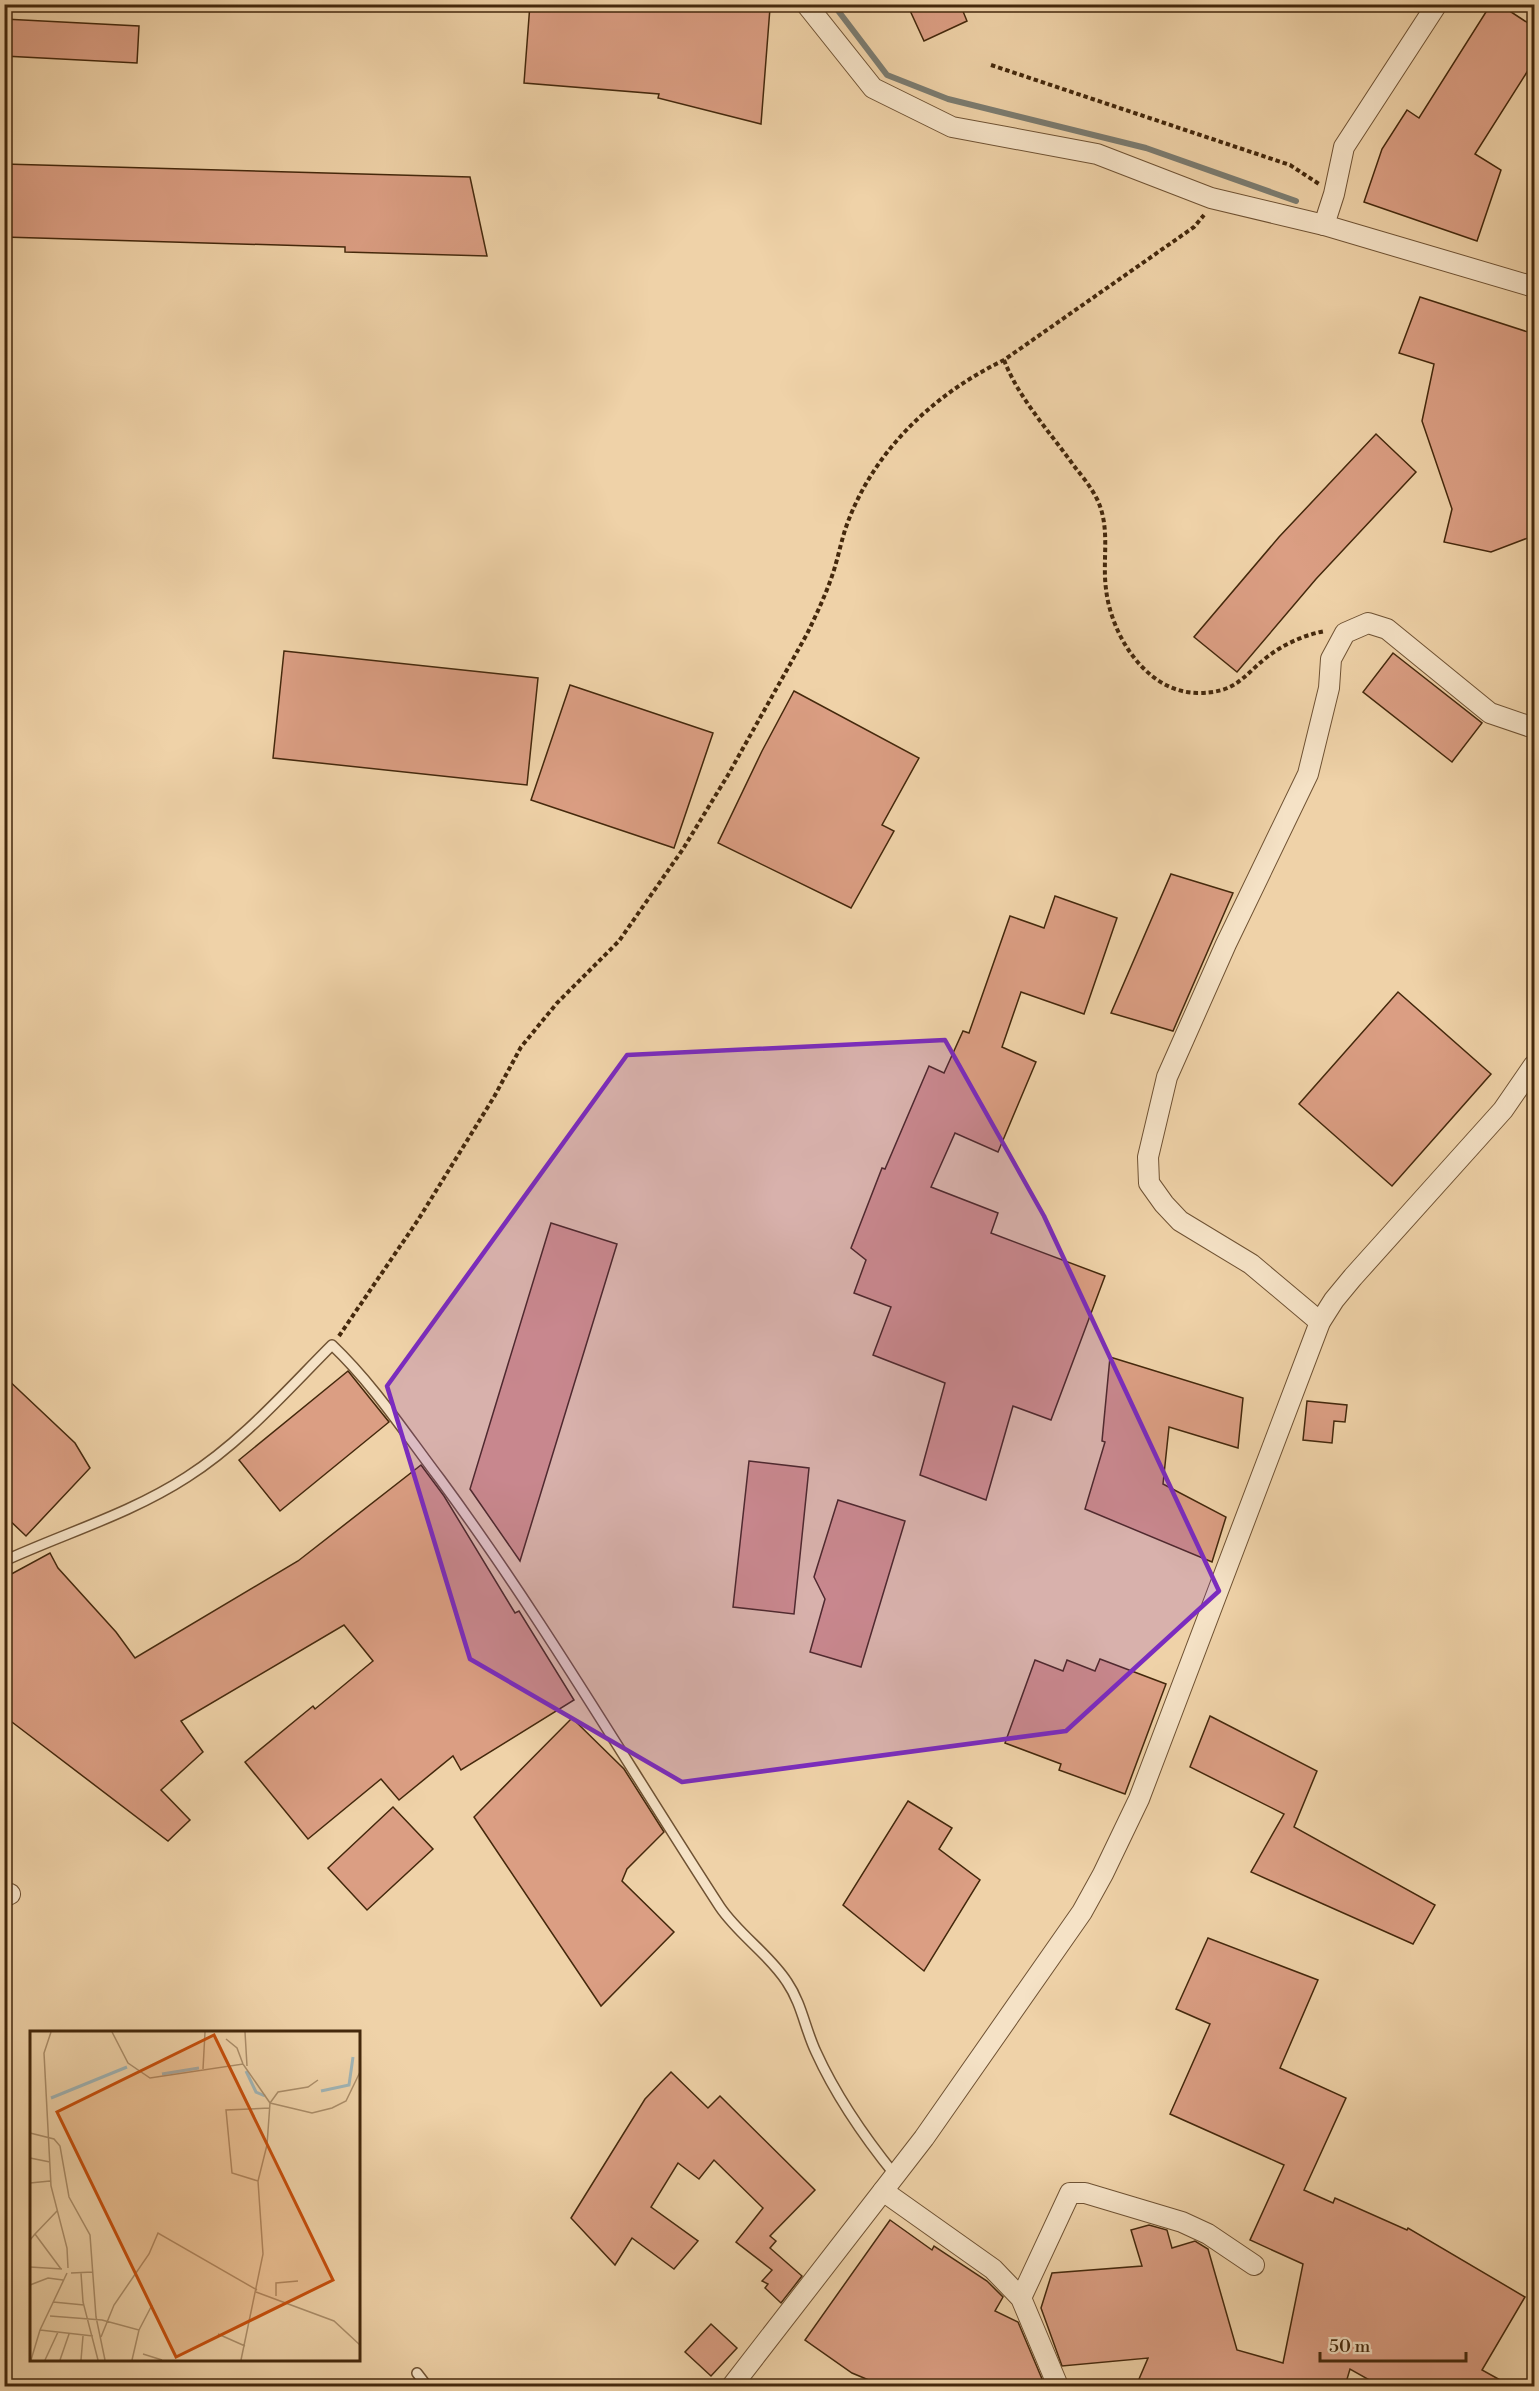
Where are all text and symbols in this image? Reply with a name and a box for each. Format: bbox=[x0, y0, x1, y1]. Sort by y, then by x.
inset map bbox=[30, 2031, 360, 2361]
scale bar bbox=[1320, 2325, 1466, 2363]
text: 50 m bbox=[1329, 2335, 1371, 2358]

